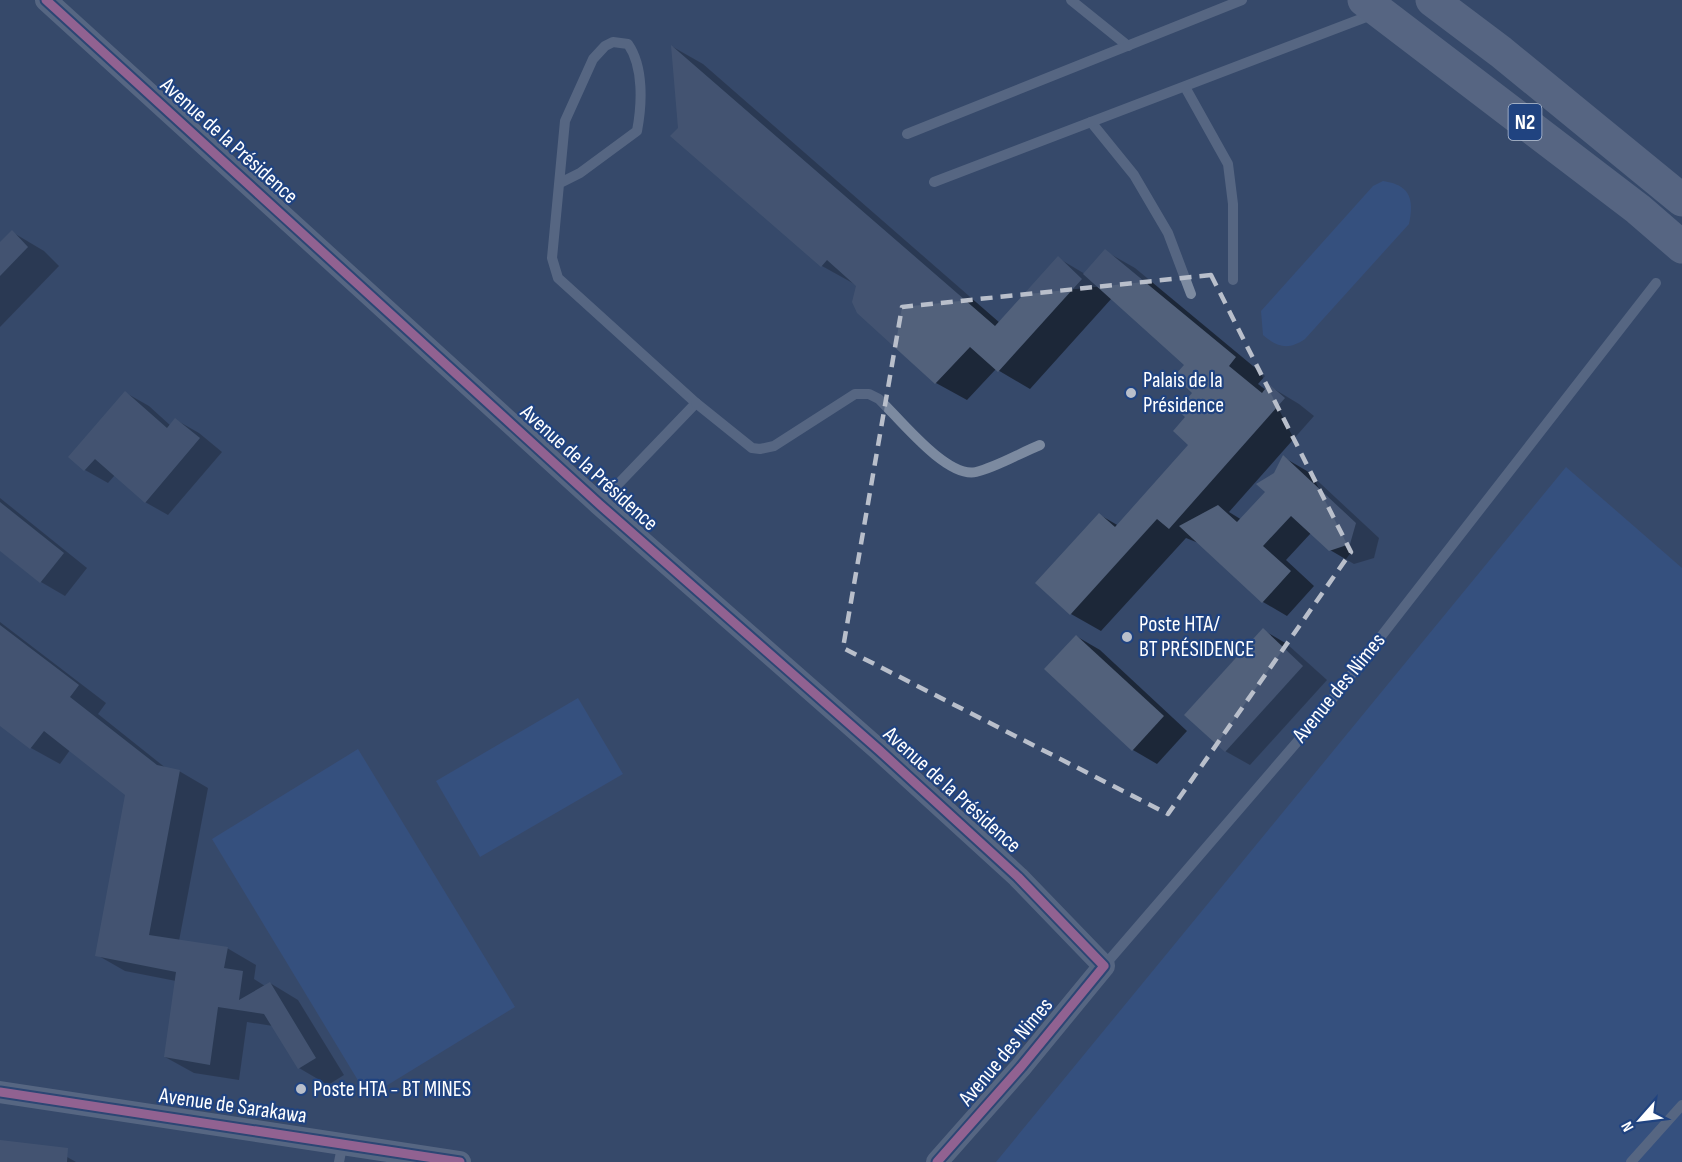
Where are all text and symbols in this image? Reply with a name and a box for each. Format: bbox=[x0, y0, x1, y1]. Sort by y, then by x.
street label: Avenue de la Présidence bbox=[154, 71, 303, 210]
road number: N2 bbox=[1508, 104, 1541, 140]
place label: Palais de la Présidence bbox=[1143, 367, 1224, 419]
marker: Palais de la Présidence bbox=[1124, 386, 1138, 400]
street label: Avenue de la Présidence bbox=[514, 398, 663, 537]
place label: Poste HTA/ BT PRÉSIDENCE bbox=[1139, 611, 1254, 663]
street label: Avenue des Nimes bbox=[1286, 628, 1391, 749]
marker: Poste HTA/ BT PRÉSIDENCE bbox=[1120, 630, 1134, 644]
street label: Avenue de la Présidence bbox=[877, 720, 1026, 859]
street label: Avenue des Nimes bbox=[952, 992, 1059, 1112]
place label: Poste HTA - BT MINES bbox=[313, 1076, 471, 1103]
street label: Avenue de Sarakawa bbox=[157, 1082, 308, 1130]
marker: Poste HTA - BT MINES bbox=[294, 1082, 308, 1096]
north arrow bbox=[1610, 1090, 1670, 1150]
text: N bbox=[1618, 1118, 1638, 1135]

